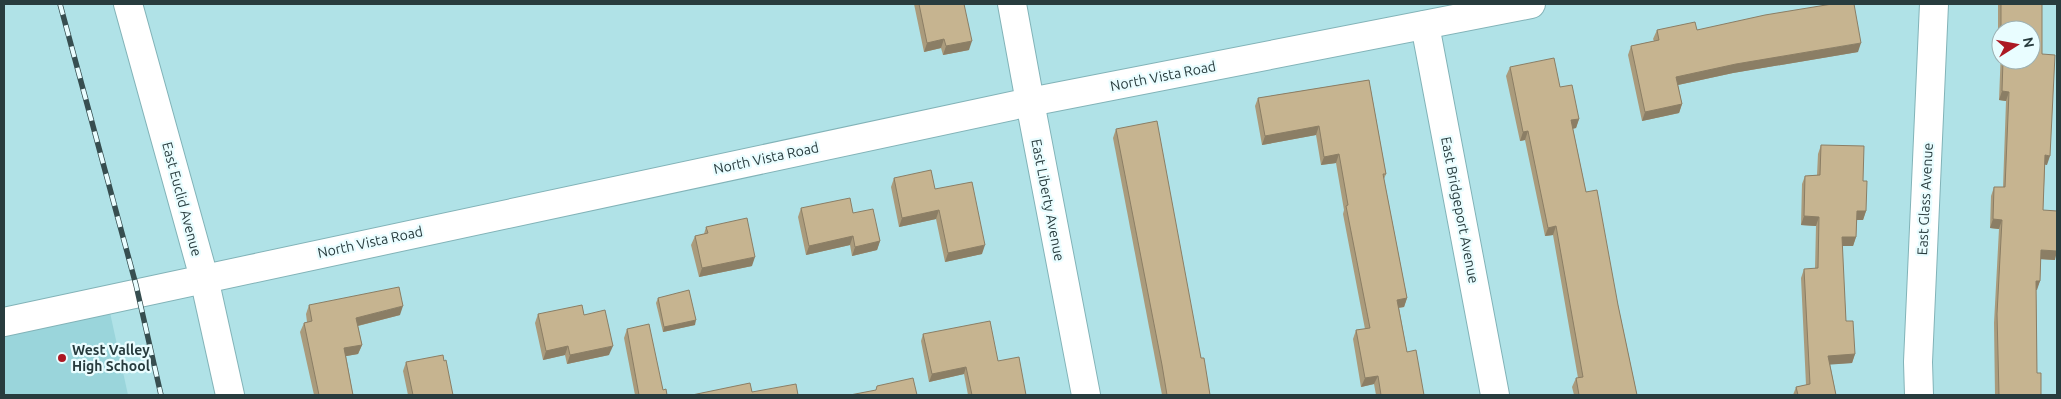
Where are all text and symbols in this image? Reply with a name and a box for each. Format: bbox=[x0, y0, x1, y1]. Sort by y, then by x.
north arrow bbox=[1991, 20, 2041, 70]
text: N bbox=[2020, 36, 2038, 49]
street label: North Vista Road bbox=[1109, 58, 1217, 94]
street label: East Bridgeport Avenue bbox=[1438, 135, 1482, 285]
street label: East Liberty Avenue bbox=[1028, 138, 1068, 262]
street label: North Vista Road bbox=[712, 139, 820, 177]
street label: East Euclid Avenue bbox=[159, 140, 205, 258]
street label: East Glass Avenue bbox=[1914, 142, 1936, 256]
street label: North Vista Road bbox=[316, 223, 424, 261]
place label: West Valley High School bbox=[72, 342, 150, 374]
marker: West Valley High School bbox=[56, 352, 68, 364]

